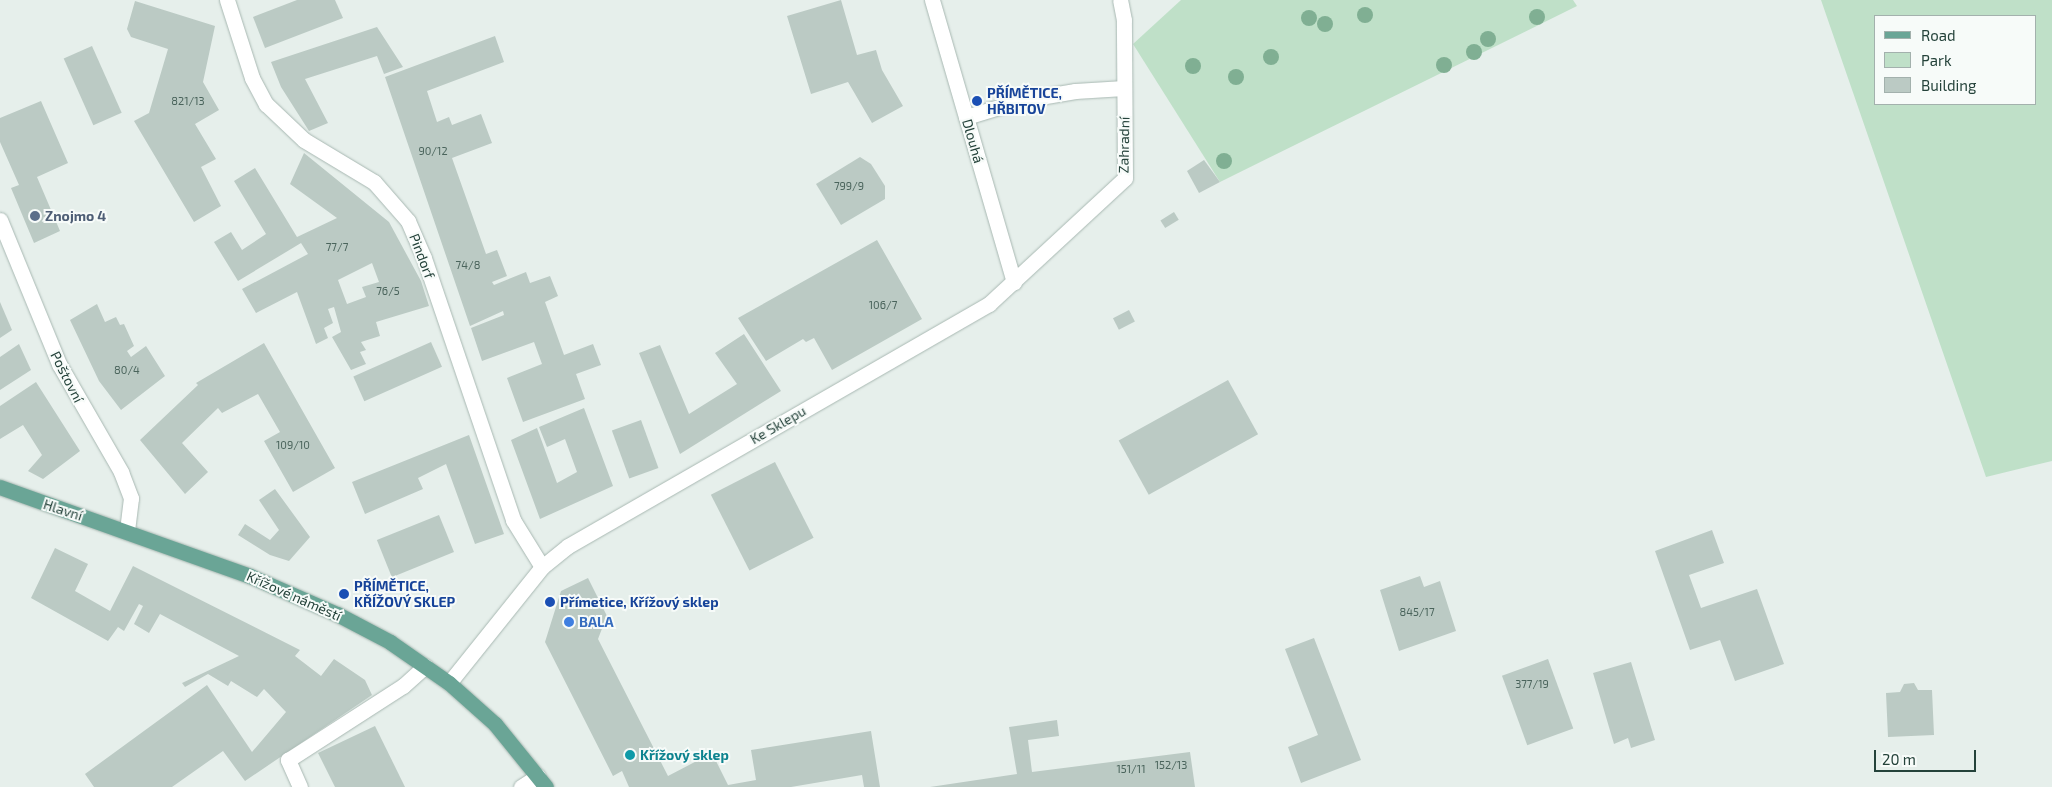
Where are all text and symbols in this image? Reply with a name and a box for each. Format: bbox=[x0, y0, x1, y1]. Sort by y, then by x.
legend bbox=[1874, 15, 2037, 105]
text: Road bbox=[1921, 26, 1956, 44]
text: Park bbox=[1921, 51, 1952, 69]
text: Building bbox=[1921, 76, 1976, 94]
place label: PŘÍMĚTICE, HŘBITOV bbox=[987, 85, 1062, 118]
house number: 821/13 bbox=[171, 94, 205, 108]
marker: PŘÍMĚTICE, HŘBITOV bbox=[971, 95, 983, 107]
street label: Dlouhá bbox=[959, 117, 987, 165]
street label: Zahradní bbox=[1115, 117, 1133, 173]
house number: 90/12 bbox=[418, 144, 448, 158]
house number: 799/9 bbox=[834, 179, 864, 193]
place label: Znojmo 4 bbox=[45, 208, 106, 224]
marker: Znojmo 4 bbox=[29, 210, 41, 222]
street label: Pindorf bbox=[406, 231, 438, 281]
house number: 77/7 bbox=[326, 240, 348, 254]
house number: 74/8 bbox=[456, 258, 480, 272]
house number: 76/5 bbox=[376, 284, 400, 298]
house number: 106/7 bbox=[869, 298, 897, 312]
street label: Poštovní bbox=[47, 348, 87, 406]
house number: 80/4 bbox=[114, 363, 140, 377]
street label: Ke Sklepu bbox=[747, 402, 809, 448]
house number: 109/10 bbox=[276, 438, 310, 452]
street label: Hlavní bbox=[41, 496, 85, 524]
street label: Křížové náměstí bbox=[244, 568, 344, 624]
place label: PŘÍMĚTICE, KŘÍŽOVÝ SKLEP bbox=[354, 578, 456, 610]
marker: PŘÍMĚTICE, KŘÍŽOVÝ SKLEP bbox=[338, 588, 350, 600]
place label: Přímetice, Křížový sklep bbox=[560, 594, 719, 610]
marker: Přímetice, Křížový sklep bbox=[544, 596, 556, 608]
house number: 845/17 bbox=[1399, 605, 1435, 619]
place label: BALA bbox=[579, 614, 614, 630]
marker: BALA bbox=[563, 616, 575, 628]
house number: 377/19 bbox=[1515, 677, 1549, 691]
scale bar bbox=[1877, 740, 1980, 772]
place label: Křížový sklep bbox=[640, 747, 729, 763]
marker: Křížový sklep bbox=[624, 749, 636, 761]
text: 20 m bbox=[1882, 750, 1916, 768]
house number: 152/13 bbox=[1155, 758, 1187, 772]
house number: 151/11 bbox=[1116, 762, 1146, 776]

